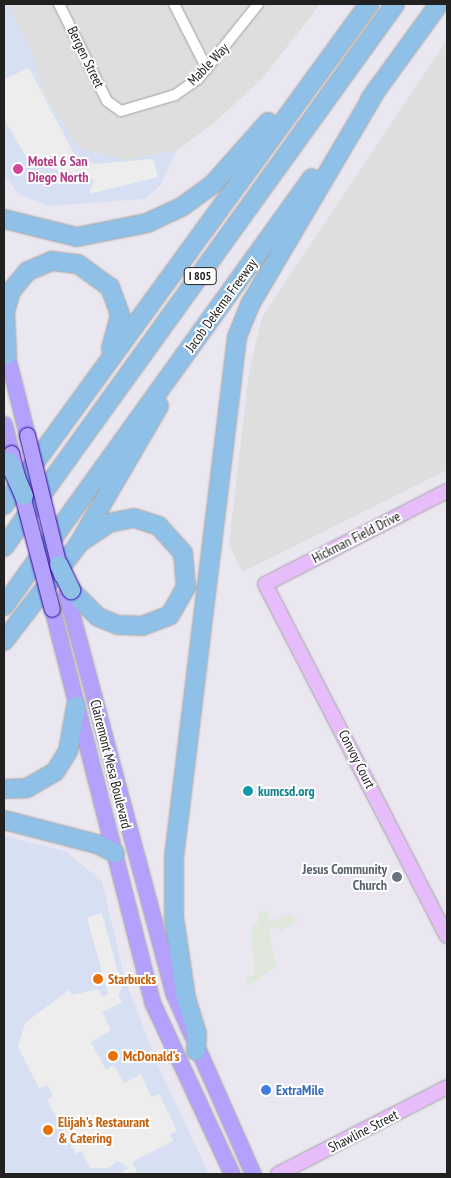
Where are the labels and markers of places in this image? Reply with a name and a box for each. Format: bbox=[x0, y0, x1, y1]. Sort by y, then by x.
place label: Motel 6 San Diego North bbox=[28, 153, 89, 186]
marker: Motel 6 San Diego North bbox=[12, 163, 24, 175]
place label: kumcsd.org bbox=[258, 783, 315, 799]
marker: kumcsd.org bbox=[242, 785, 254, 797]
place label: Jesus Community Church bbox=[302, 861, 387, 894]
marker: Jesus Community Church bbox=[391, 871, 403, 883]
place label: Starbucks bbox=[108, 971, 156, 987]
marker: Starbucks bbox=[92, 973, 104, 985]
place label: McDonald's bbox=[123, 1048, 180, 1064]
marker: McDonald's bbox=[107, 1050, 119, 1062]
place label: ExtraMile bbox=[276, 1082, 324, 1098]
marker: ExtraMile bbox=[260, 1084, 272, 1096]
place label: Elijah's Restaurant & Catering bbox=[58, 1114, 149, 1146]
marker: Elijah's Restaurant & Catering bbox=[42, 1124, 54, 1136]

